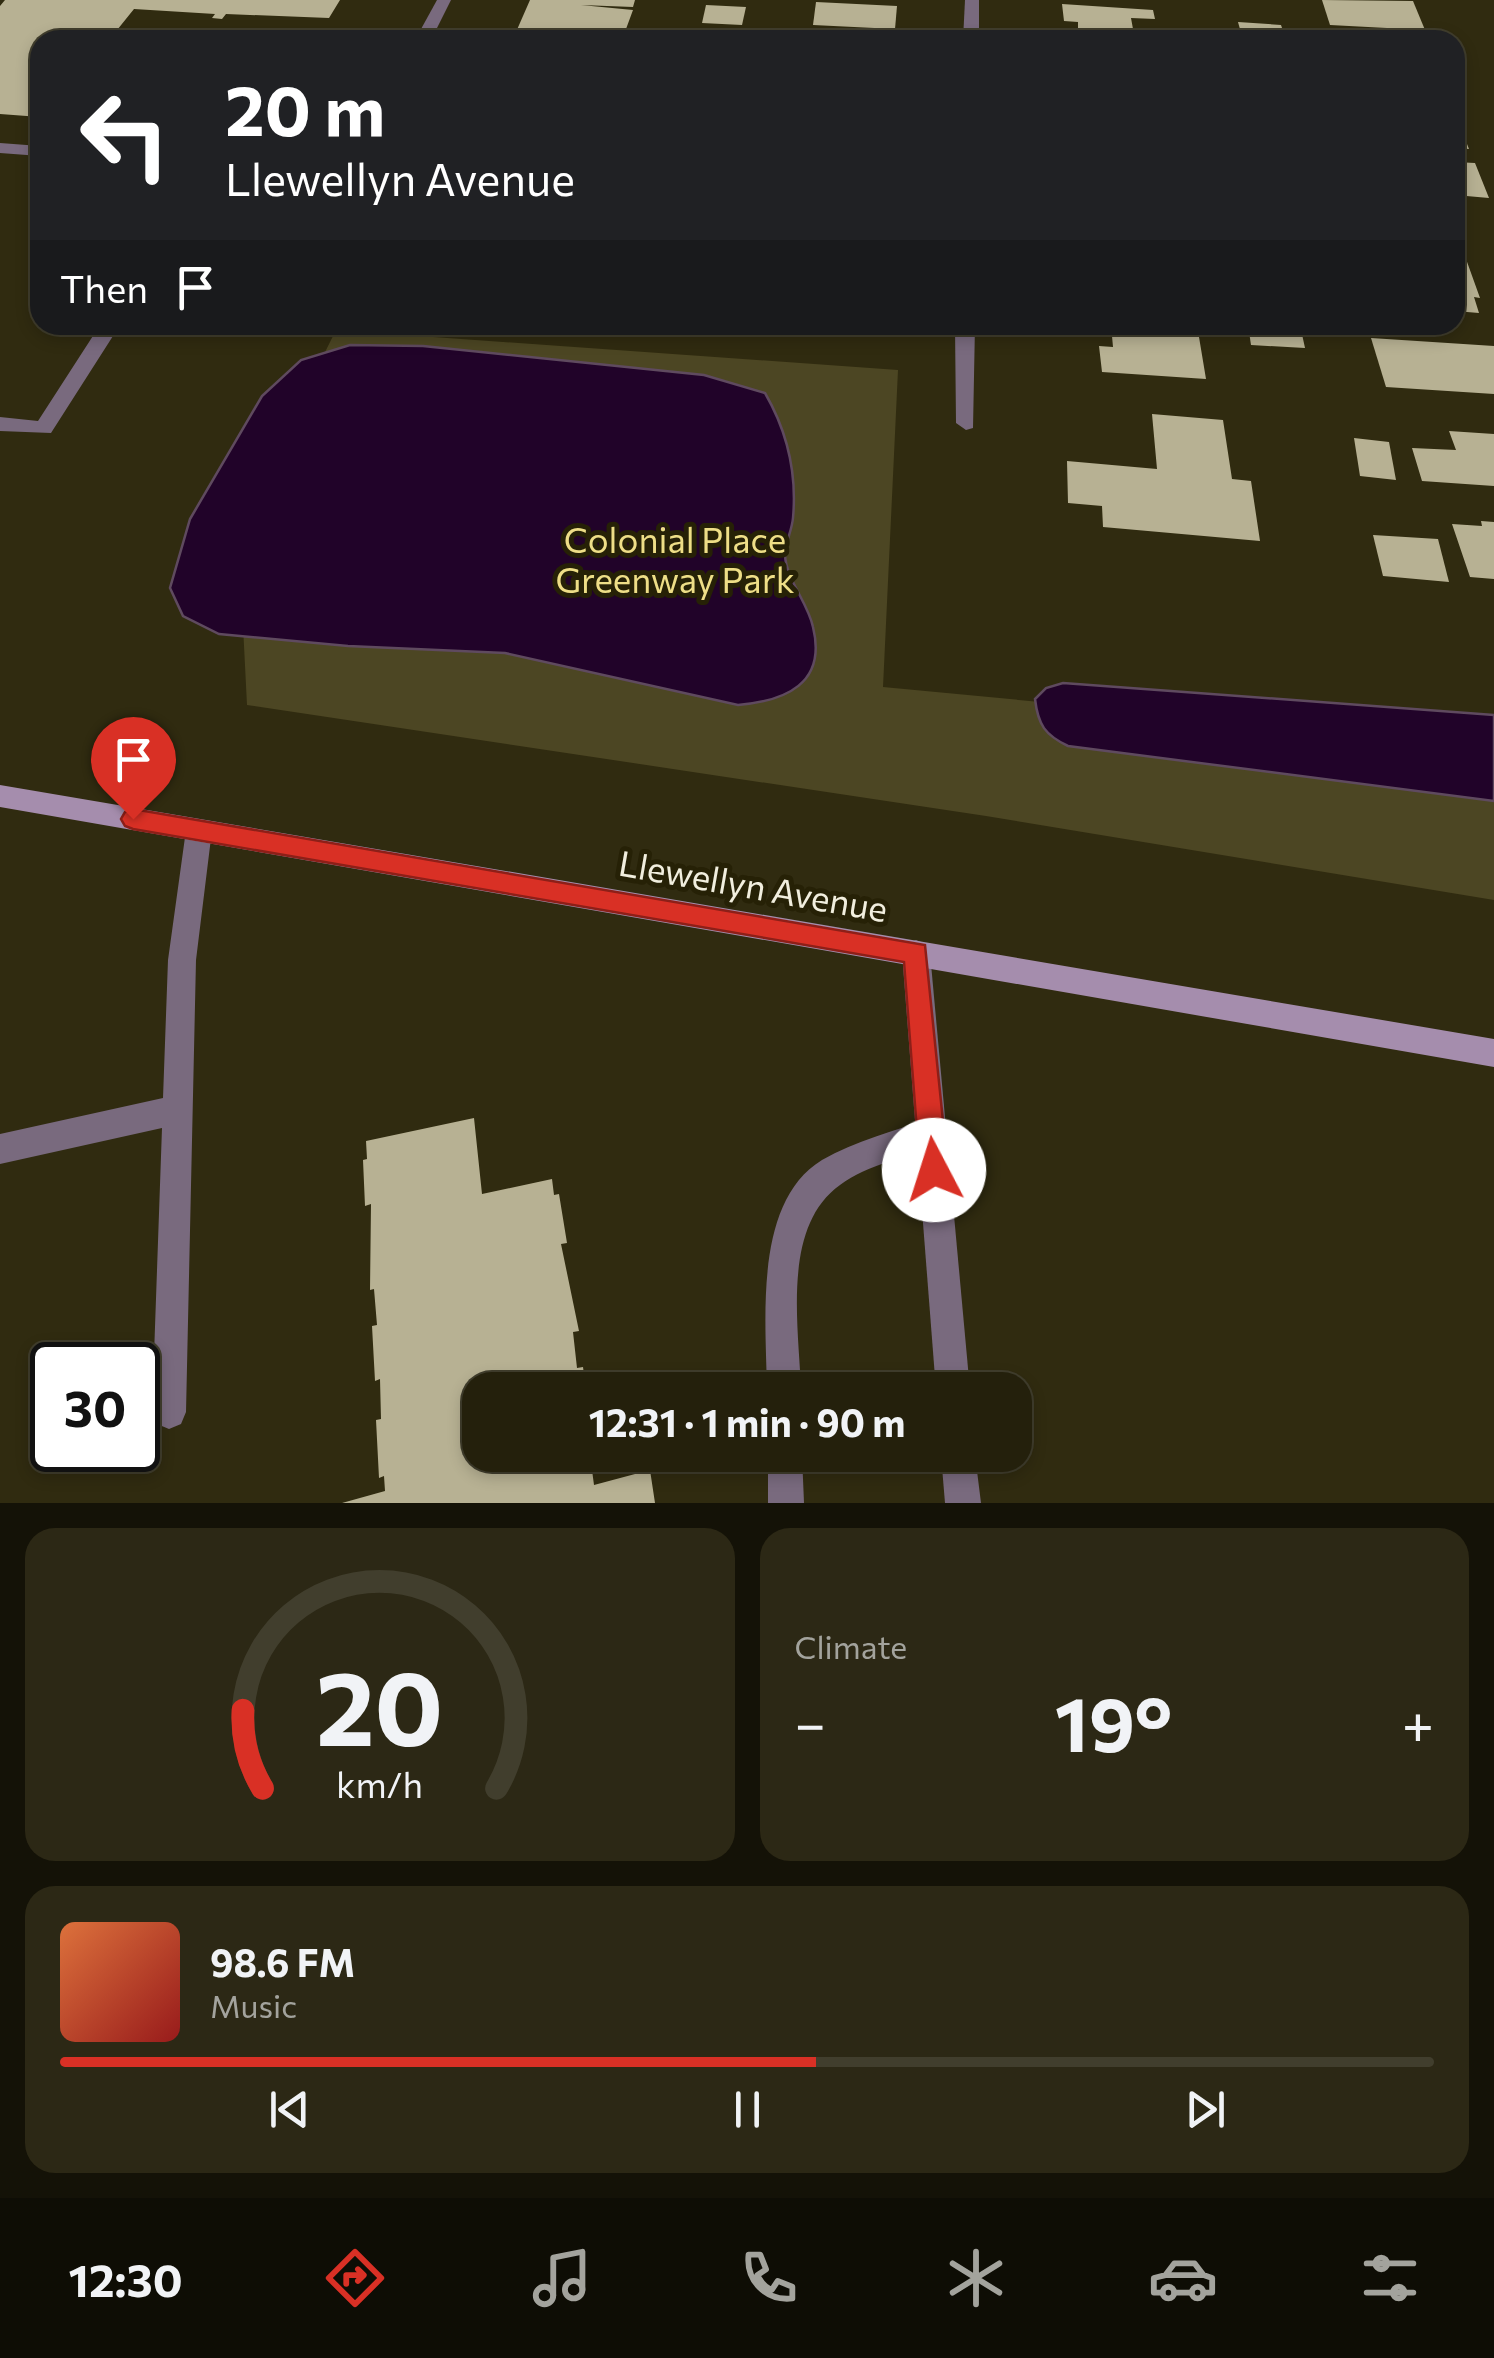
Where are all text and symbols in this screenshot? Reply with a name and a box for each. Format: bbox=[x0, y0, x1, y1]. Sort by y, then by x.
text: 20 m bbox=[225, 65, 385, 150]
icon: left bbox=[60, 70, 190, 200]
text: Llewellyn Avenue bbox=[225, 150, 575, 205]
icon: arrive bbox=[168, 260, 223, 315]
text: Then bbox=[60, 264, 148, 311]
park label: Colonial Place Greenway Park bbox=[555, 517, 795, 600]
pin bbox=[91, 717, 176, 820]
icon: arrive bbox=[106, 732, 161, 787]
street label: Llewellyn Avenue bbox=[616, 840, 891, 929]
position arrow bbox=[882, 1118, 986, 1222]
speed limit sign: 30 bbox=[30, 1342, 160, 1472]
text: 12:31 · 1 min · 90 m bbox=[589, 1398, 905, 1445]
text: Climate bbox=[795, 1626, 907, 1666]
text: 20 bbox=[316, 1640, 444, 1767]
text: 19° bbox=[1055, 1676, 1173, 1767]
text: − bbox=[795, 1688, 826, 1755]
text: + bbox=[1402, 1688, 1434, 1755]
text: km/h bbox=[336, 1762, 423, 1805]
text: 98.6 FM bbox=[210, 1938, 355, 1985]
text: Music bbox=[210, 1985, 297, 2025]
icon: previous bbox=[262, 2082, 317, 2137]
icon: pause bbox=[720, 2082, 775, 2137]
icon: next bbox=[1178, 2082, 1233, 2137]
icon: directions bbox=[320, 2243, 390, 2313]
icon: music bbox=[527, 2243, 597, 2313]
icon: phone bbox=[734, 2243, 804, 2313]
icon: climate bbox=[941, 2243, 1011, 2313]
icon: car bbox=[1148, 2243, 1218, 2313]
icon: filters bbox=[1355, 2243, 1425, 2313]
text: 12:30 bbox=[69, 2251, 183, 2306]

